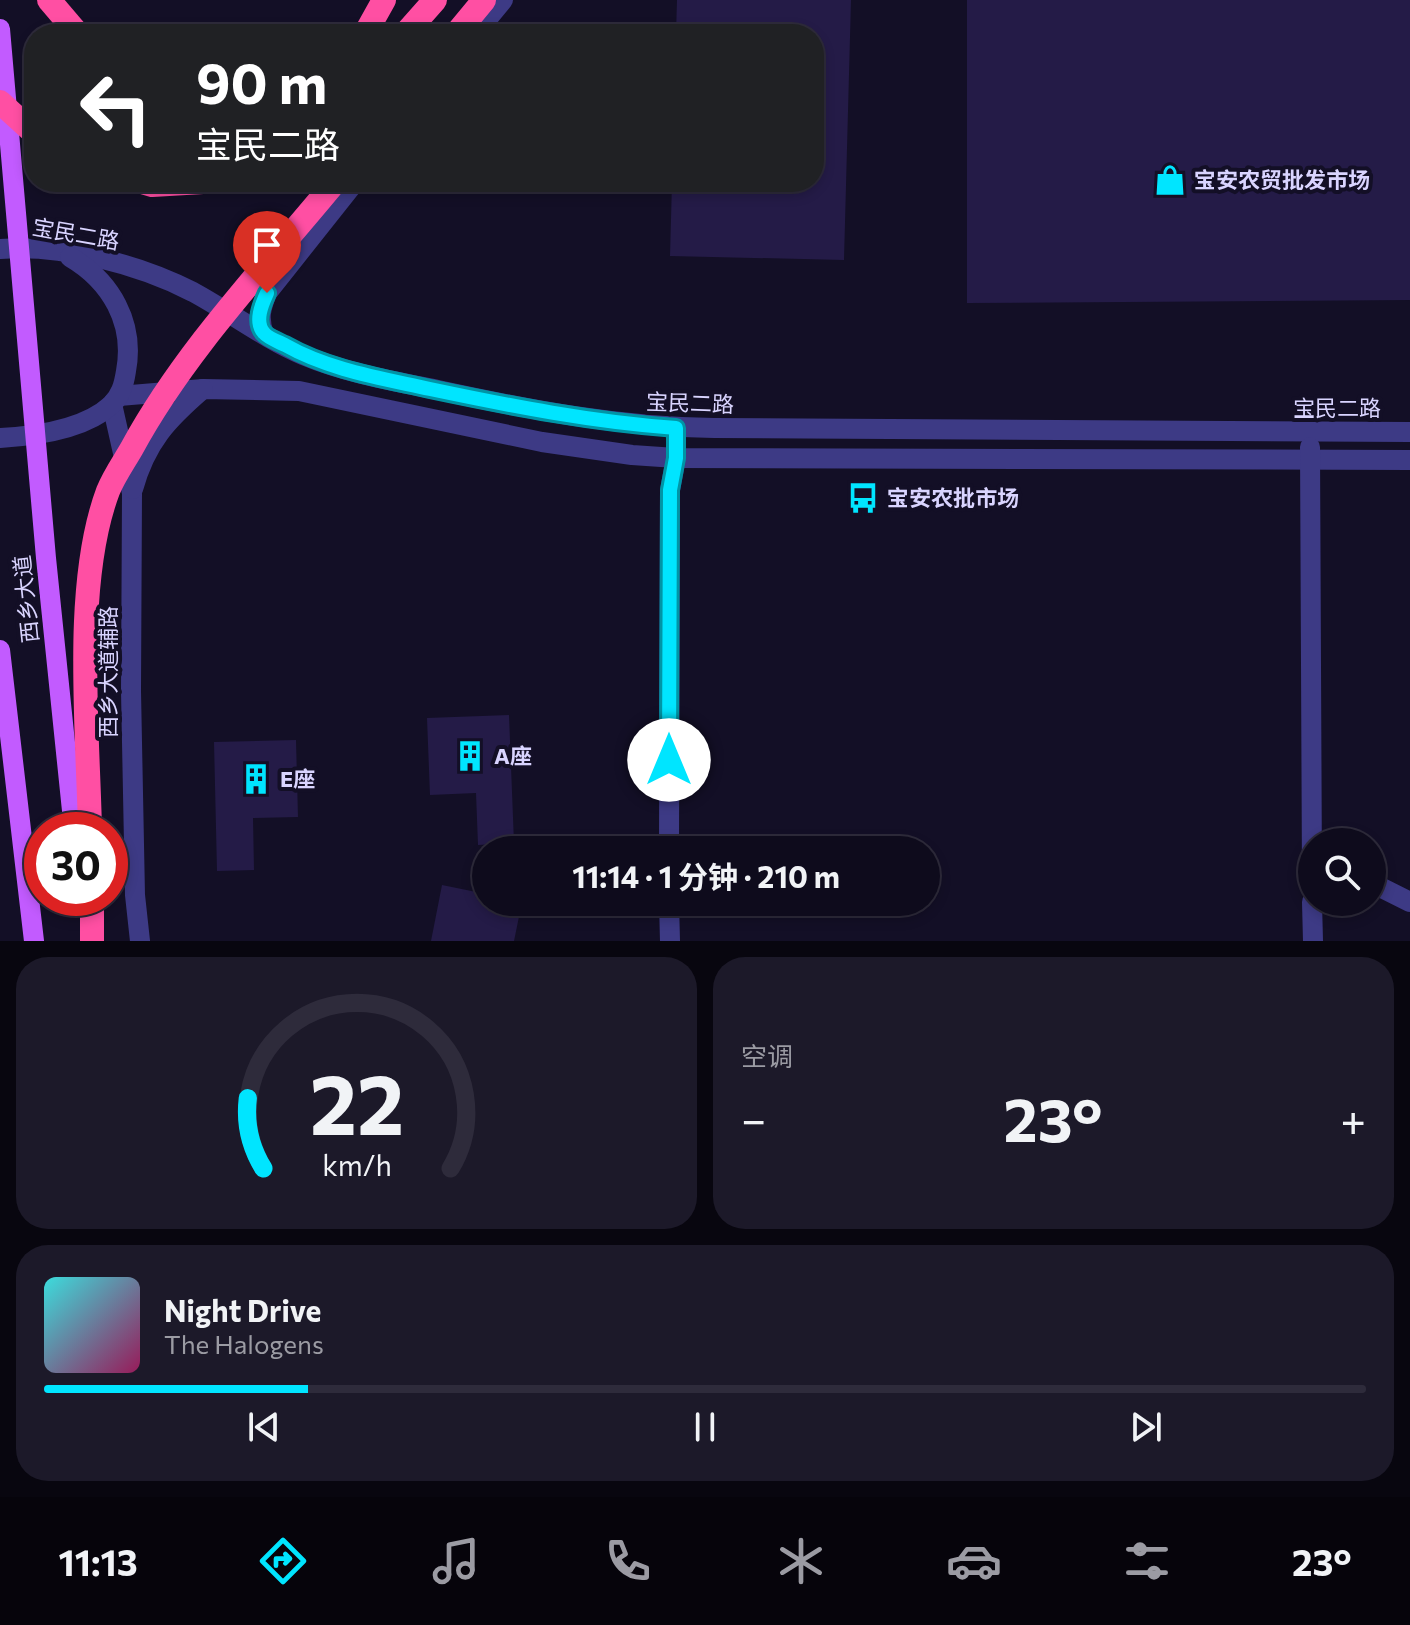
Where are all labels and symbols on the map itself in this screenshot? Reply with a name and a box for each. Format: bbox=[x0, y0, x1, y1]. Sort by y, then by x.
shop icon: 宝安农贸批发市场 bbox=[1153, 163, 1187, 197]
place label: 宝安农贸批发市场 bbox=[1194, 166, 1370, 193]
pin bbox=[233, 211, 301, 293]
street label: 宝民二路 bbox=[30, 213, 122, 254]
street label: 宝民二路 bbox=[646, 387, 734, 418]
street label: 宝民二路 bbox=[1293, 394, 1381, 421]
bus stop icon: 宝安农批市场 bbox=[846, 481, 880, 515]
place label: 宝安农批市场 bbox=[887, 484, 1019, 511]
street label: 西乡大道 bbox=[7, 554, 44, 644]
street label: 西乡大道辅路 bbox=[94, 606, 121, 738]
position arrow bbox=[627, 718, 711, 802]
building icon: A座 bbox=[453, 739, 487, 773]
place label: A座 bbox=[494, 742, 532, 769]
building icon: E座 bbox=[239, 762, 273, 796]
place label: E座 bbox=[280, 765, 315, 792]
speed limit sign: 30 bbox=[24, 812, 128, 916]

